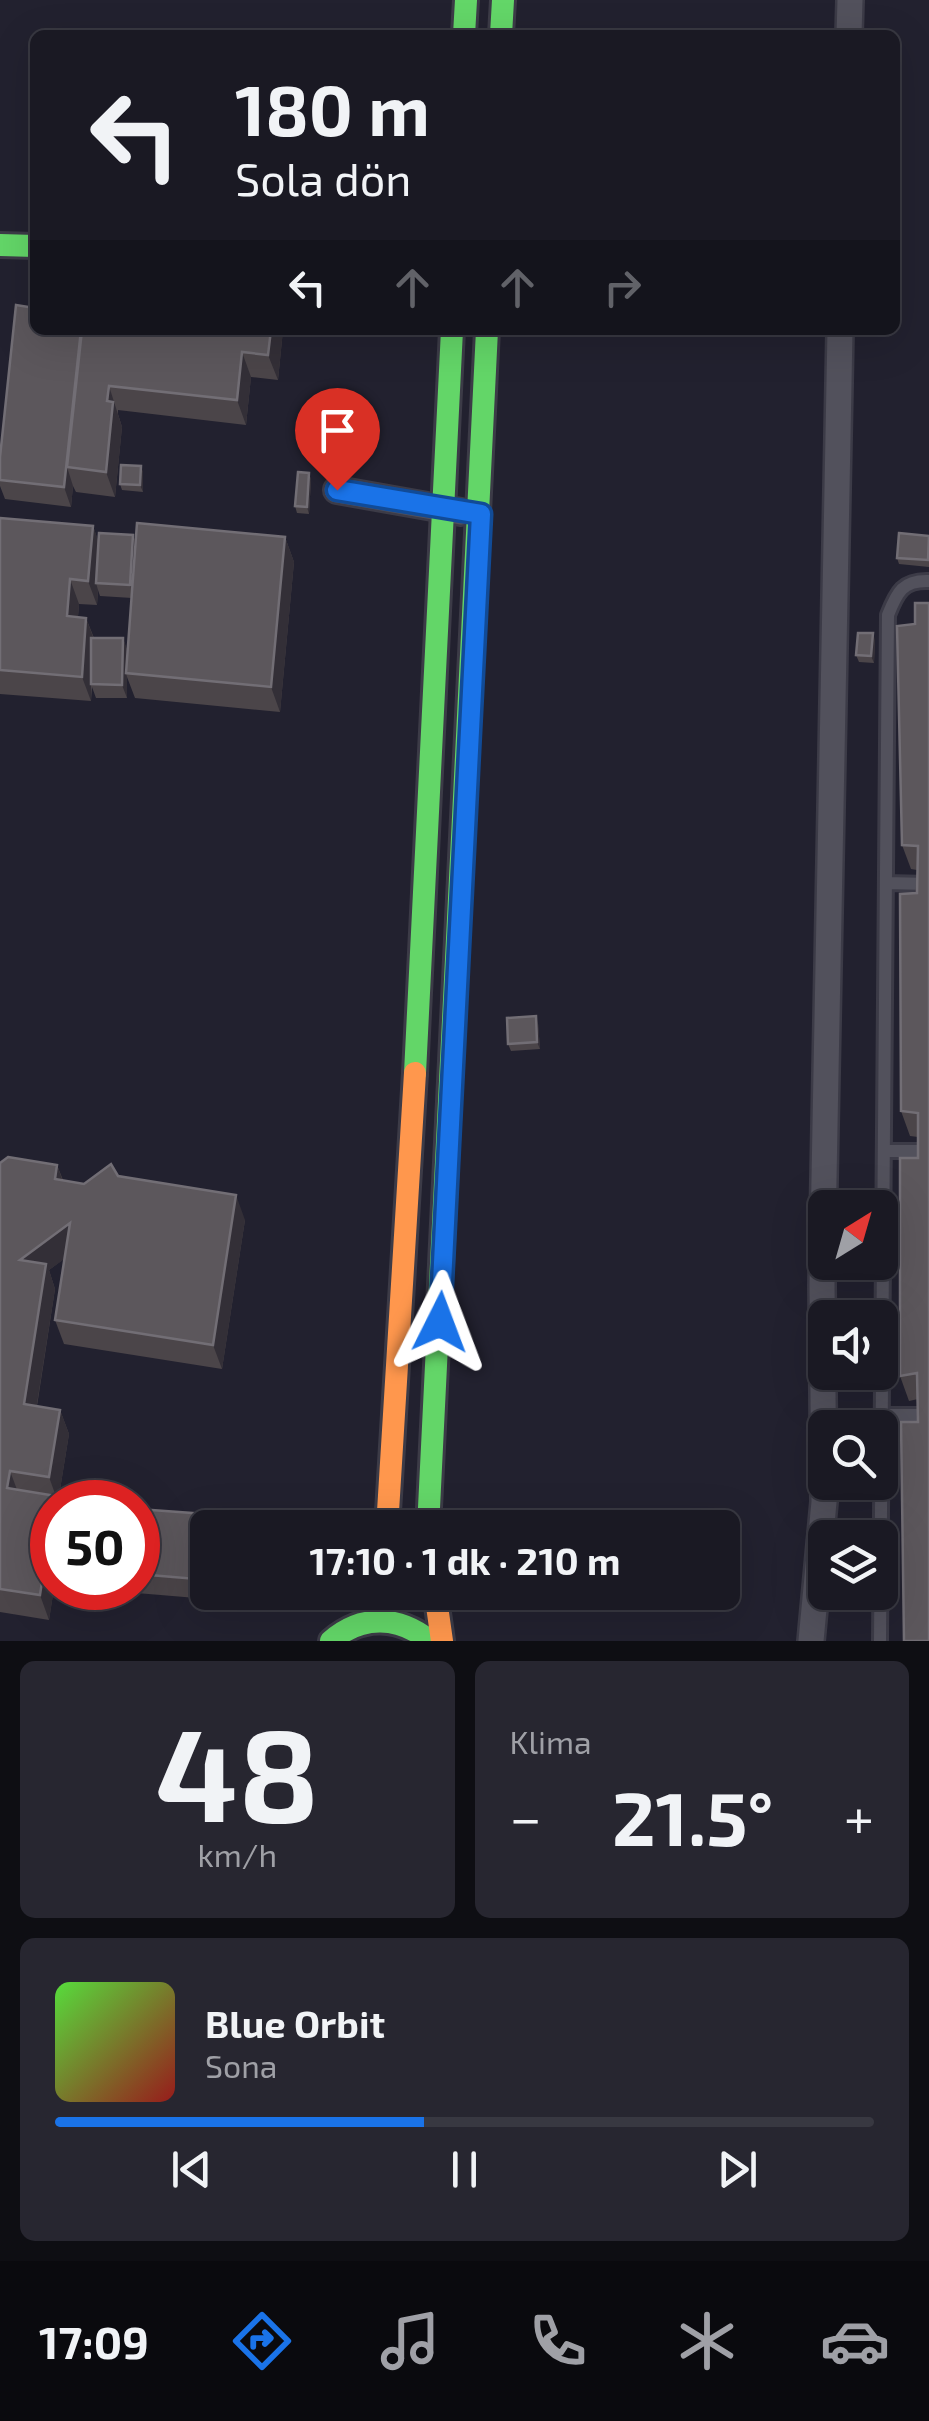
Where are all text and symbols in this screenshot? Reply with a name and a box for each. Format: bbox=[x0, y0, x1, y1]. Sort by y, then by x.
text: 180 m bbox=[235, 66, 430, 150]
icon: left bbox=[70, 70, 200, 200]
text: Sola dön bbox=[235, 151, 411, 205]
icon: left bbox=[280, 260, 335, 315]
icon: ahead bbox=[385, 260, 440, 315]
icon: ahead bbox=[490, 260, 545, 315]
icon: right bbox=[595, 260, 650, 315]
pin bbox=[295, 388, 380, 491]
icon: arrive bbox=[310, 403, 365, 458]
north arrow bbox=[808, 1190, 898, 1280]
map controls bbox=[808, 1190, 898, 1610]
position arrow bbox=[388, 1270, 492, 1374]
button: sound bbox=[808, 1300, 898, 1390]
button: search bbox=[808, 1410, 898, 1500]
speed limit sign: 50 bbox=[30, 1480, 160, 1610]
button: layers bbox=[808, 1520, 898, 1610]
text: 17:10 · 1 dk · 210 m bbox=[309, 1537, 621, 1583]
text: 48 bbox=[155, 1692, 319, 1848]
text: Klima bbox=[510, 1722, 591, 1760]
text: 21.5° bbox=[612, 1771, 773, 1861]
text: − bbox=[510, 1783, 542, 1849]
text: + bbox=[844, 1783, 874, 1849]
text: km/h bbox=[198, 1835, 277, 1873]
text: Blue Orbit bbox=[205, 2000, 385, 2046]
text: Sona bbox=[205, 2046, 277, 2084]
icon: previous bbox=[164, 2142, 219, 2197]
icon: pause bbox=[437, 2142, 492, 2197]
icon: next bbox=[710, 2142, 765, 2197]
icon: directions bbox=[227, 2306, 297, 2376]
icon: music bbox=[375, 2306, 445, 2376]
icon: phone bbox=[523, 2306, 593, 2376]
icon: climate bbox=[672, 2306, 742, 2376]
icon: car bbox=[820, 2306, 890, 2376]
text: 17:09 bbox=[39, 2314, 149, 2368]

